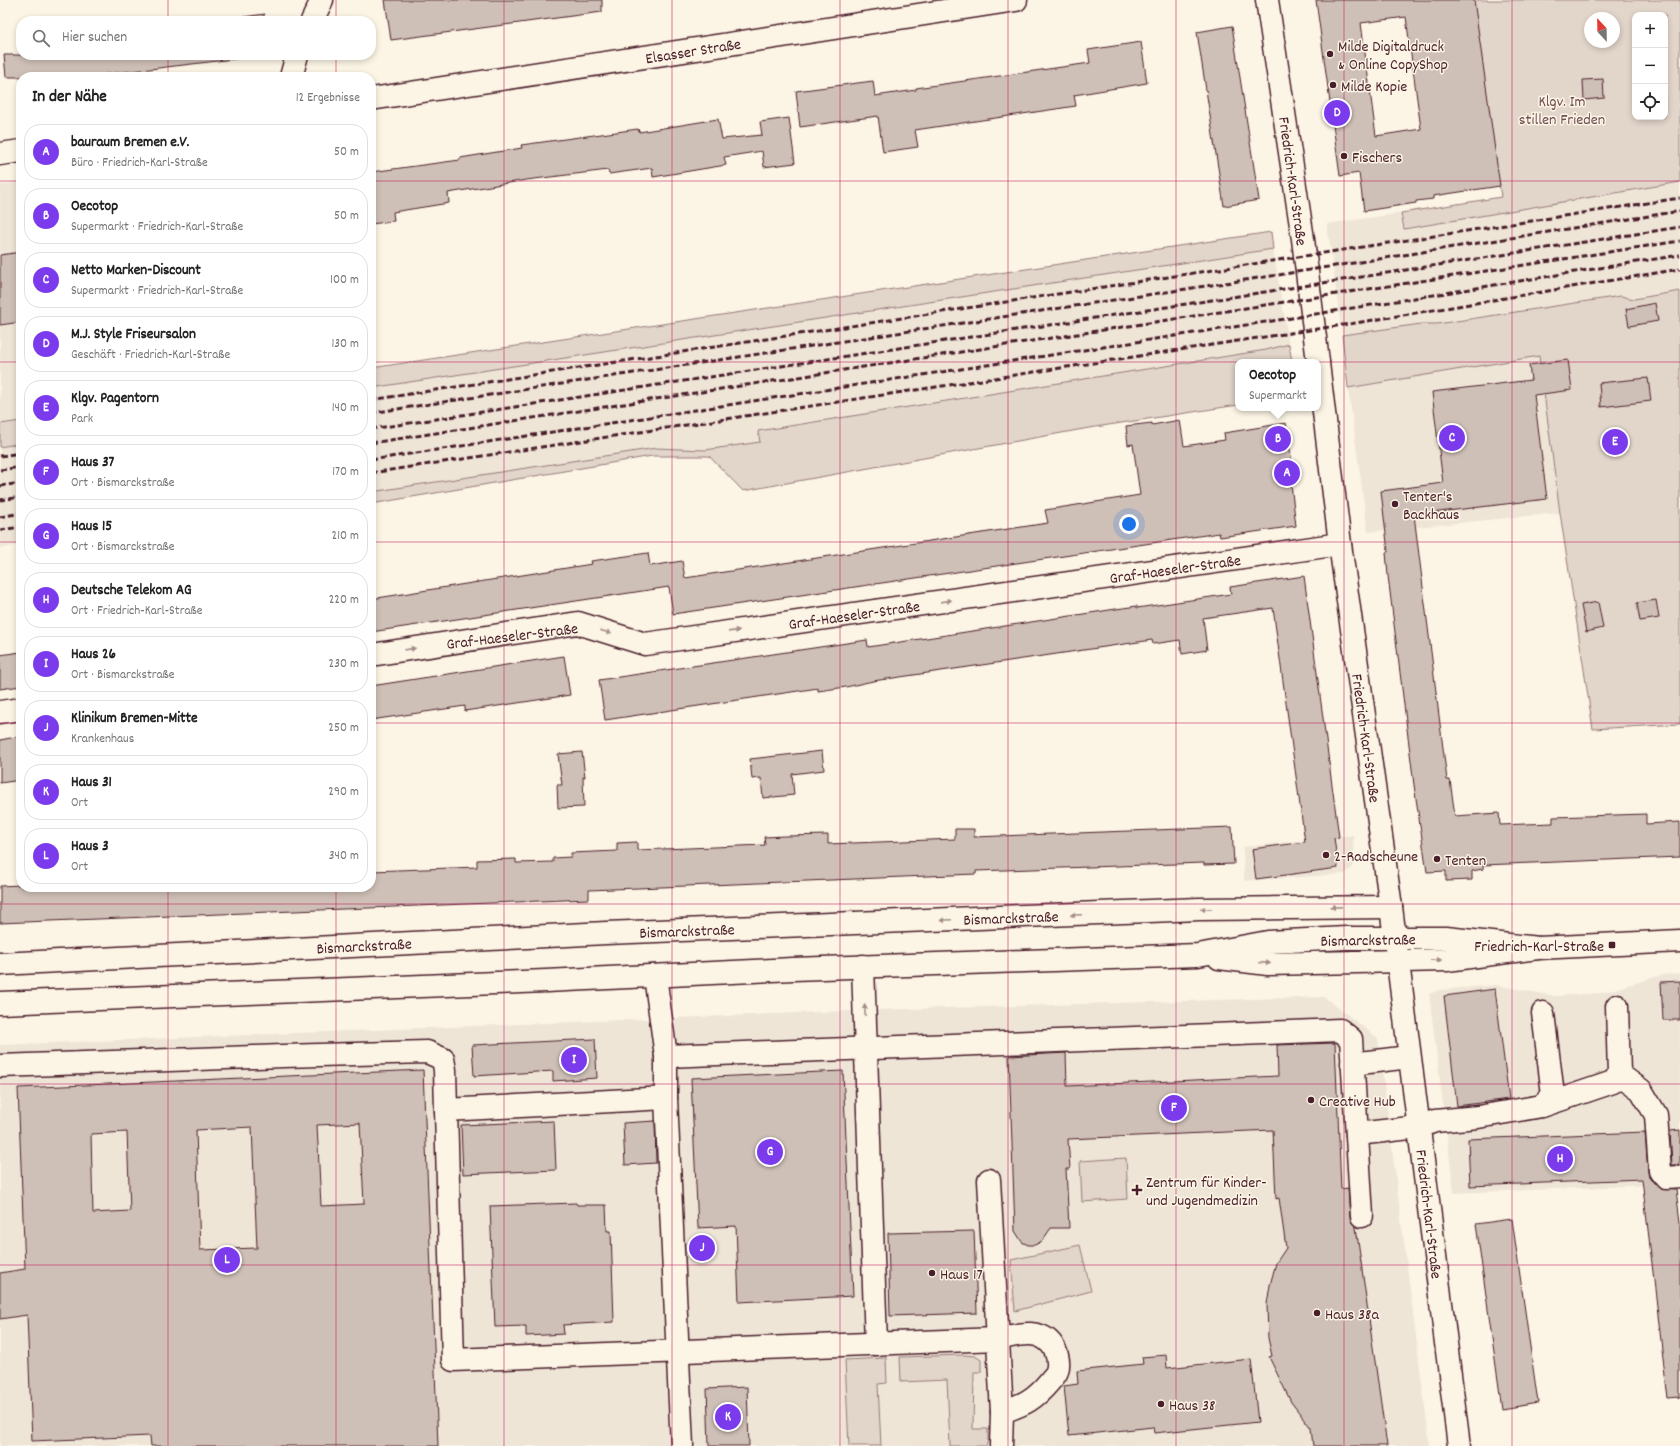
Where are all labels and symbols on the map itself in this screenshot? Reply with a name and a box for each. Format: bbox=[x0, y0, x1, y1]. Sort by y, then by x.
north arrow bbox=[1584, 12, 1620, 48]
street label: Elsasser Straße bbox=[644, 34, 743, 71]
place label: Milde Digitaldruck & Online CopyShop bbox=[1338, 36, 1448, 77]
marker: Milde Digitaldruck & Online CopyShop bbox=[1325, 49, 1335, 59]
place label: Milde Kopie bbox=[1341, 76, 1407, 99]
marker: Milde Kopie bbox=[1328, 80, 1338, 90]
park label: Klgv. Im stillen Frieden bbox=[1519, 91, 1605, 132]
pin: D bbox=[1324, 98, 1350, 128]
street label: Friedrich-Karl-Straße bbox=[1271, 115, 1312, 247]
place label: Fischers bbox=[1352, 147, 1403, 170]
marker: Fischers bbox=[1339, 151, 1349, 161]
pin: C bbox=[1439, 423, 1465, 453]
pin: B bbox=[1265, 424, 1291, 454]
pin: E bbox=[1602, 427, 1628, 457]
pin: A bbox=[1274, 458, 1300, 488]
place label: Tenter's Backhaus bbox=[1403, 486, 1460, 527]
marker: Tenter's Backhaus bbox=[1390, 499, 1400, 509]
your location bbox=[1119, 514, 1139, 534]
street label: Graf-Haeseler-Straße bbox=[1108, 550, 1243, 591]
street label: Graf-Haeseler-Straße bbox=[787, 596, 922, 637]
one-way arrow bbox=[939, 598, 952, 604]
street label: Graf-Haeseler-Straße bbox=[445, 618, 579, 657]
one-way arrow bbox=[728, 628, 740, 634]
one-way arrow bbox=[601, 629, 613, 635]
one-way arrow bbox=[403, 646, 416, 652]
street label: Friedrich-Karl-Straße bbox=[1344, 672, 1385, 804]
place label: 2-Radscheune bbox=[1334, 846, 1418, 869]
marker: 2-Radscheune bbox=[1321, 850, 1331, 860]
place label: Tenten bbox=[1445, 850, 1486, 873]
marker: Tenten bbox=[1432, 854, 1442, 864]
one-way arrow bbox=[1329, 904, 1342, 910]
street label: Bismarckstraße bbox=[963, 906, 1059, 933]
one-way arrow bbox=[1199, 906, 1212, 912]
one-way arrow bbox=[1070, 911, 1082, 918]
one-way arrow bbox=[940, 916, 952, 923]
street label: Bismarckstraße bbox=[639, 919, 735, 946]
street label: Bismarckstraße bbox=[1320, 929, 1416, 954]
street label: Bismarckstraße bbox=[316, 934, 412, 961]
place label: Friedrich-Karl-Straße bbox=[1474, 936, 1604, 959]
marker: Friedrich-Karl-Straße bbox=[1607, 940, 1617, 950]
one-way arrow bbox=[1430, 957, 1442, 964]
one-way arrow bbox=[1259, 960, 1271, 967]
one-way arrow bbox=[862, 1003, 868, 1016]
pin: I bbox=[561, 1045, 587, 1075]
place label: Creative Hub bbox=[1319, 1091, 1396, 1114]
pin: F bbox=[1161, 1093, 1187, 1123]
marker: Creative Hub bbox=[1306, 1095, 1316, 1105]
pin: G bbox=[757, 1137, 783, 1167]
pin: H bbox=[1547, 1144, 1573, 1174]
street label: Friedrich-Karl-Straße bbox=[1408, 1148, 1447, 1280]
place label: Zentrum für Kinder- und Jugendmedizin bbox=[1146, 1172, 1267, 1213]
marker: Zentrum für Kinder- und Jugendmedizin bbox=[1131, 1184, 1143, 1196]
pin: J bbox=[689, 1233, 715, 1263]
pin: L bbox=[214, 1245, 240, 1275]
place label: Haus 17 bbox=[940, 1264, 983, 1287]
marker: Haus 17 bbox=[927, 1268, 937, 1278]
place label: Haus 38a bbox=[1325, 1304, 1380, 1327]
marker: Haus 38a bbox=[1312, 1308, 1322, 1318]
place label: Haus 38 bbox=[1169, 1395, 1216, 1418]
marker: Haus 38 bbox=[1156, 1399, 1166, 1409]
pin: K bbox=[715, 1402, 741, 1432]

